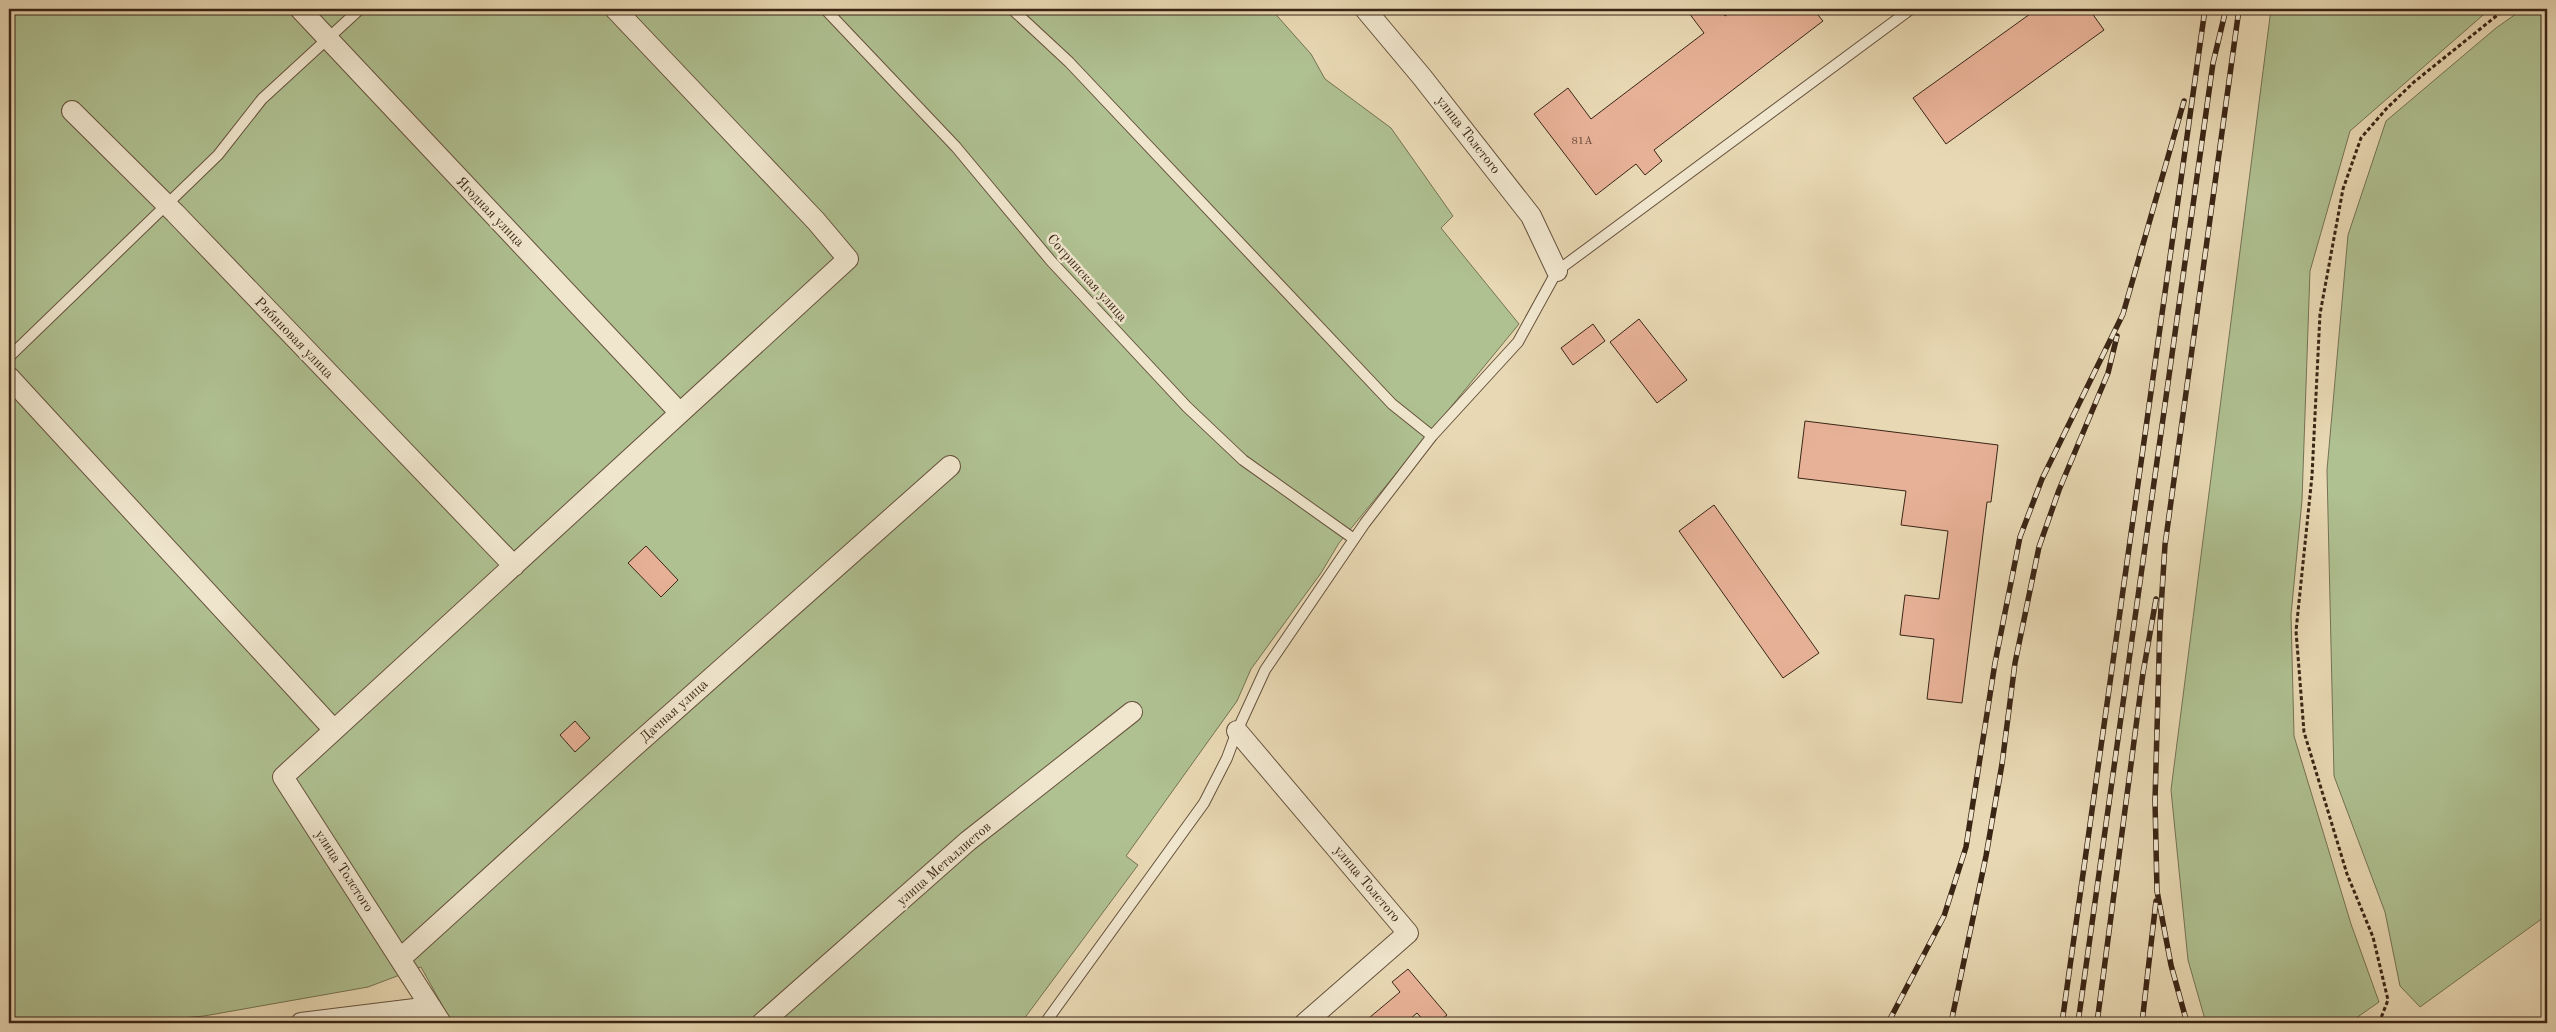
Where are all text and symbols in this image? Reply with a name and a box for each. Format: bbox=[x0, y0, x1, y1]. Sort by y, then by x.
street label: улица Толстого bbox=[1433, 93, 1503, 177]
house number: 81А bbox=[1571, 136, 1593, 147]
street label: Ягодная улица bbox=[453, 174, 527, 250]
street label: Согринская улица bbox=[1044, 232, 1130, 324]
street label: Рябиновая улица bbox=[252, 295, 336, 381]
street label: Дачная улица bbox=[637, 677, 711, 745]
street label: улица Металлистов bbox=[894, 819, 994, 908]
street label: улица Толстого bbox=[312, 827, 376, 915]
street label: улица Толстого bbox=[1331, 843, 1403, 925]

